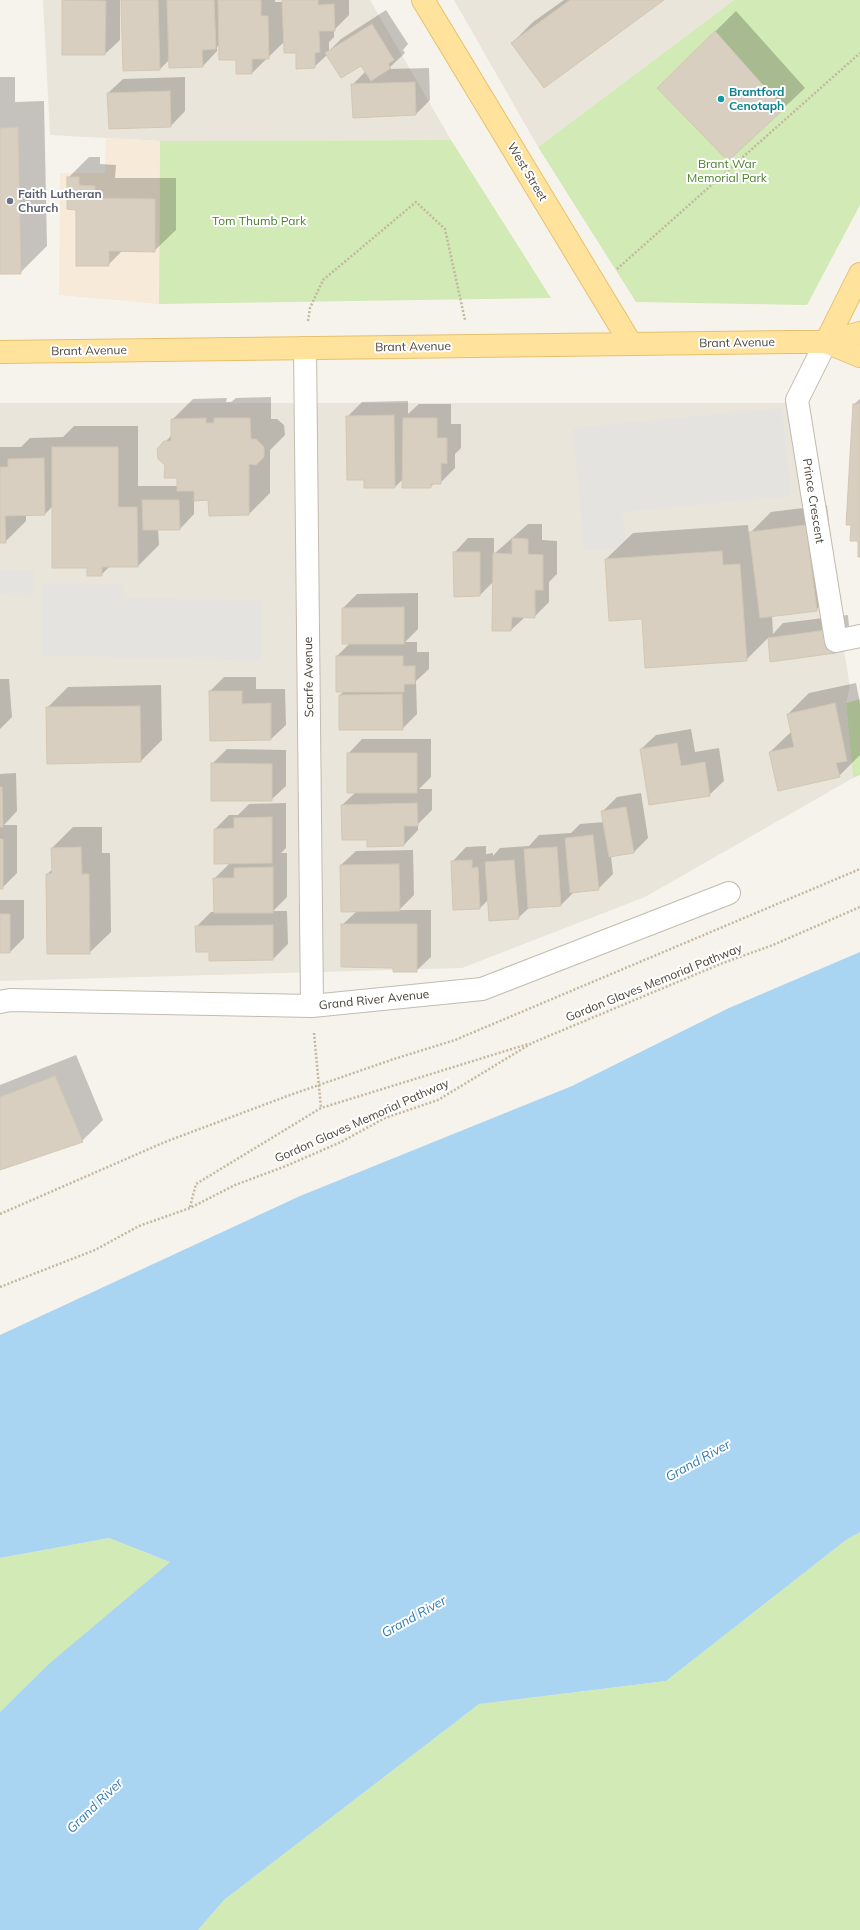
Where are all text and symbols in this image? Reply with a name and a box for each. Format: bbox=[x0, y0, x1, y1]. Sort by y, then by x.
place label: Brantford Cenotaph bbox=[729, 85, 785, 113]
marker: Brantford Cenotaph bbox=[716, 94, 726, 104]
street label: West Street bbox=[504, 140, 550, 204]
park label: Brant War Memorial Park bbox=[687, 157, 767, 185]
place label: Faith Lutheran Church bbox=[18, 187, 102, 215]
marker: Faith Lutheran Church bbox=[5, 196, 15, 206]
park label: Tom Thumb Park bbox=[212, 214, 306, 228]
street label: Brant Avenue bbox=[699, 335, 775, 351]
street label: Brant Avenue bbox=[375, 339, 451, 355]
street label: Brant Avenue bbox=[51, 343, 127, 359]
street label: Prince Crescent bbox=[799, 457, 827, 545]
street label: Scarfe Avenue bbox=[301, 637, 317, 717]
street label: Gordon Glaves Memorial Pathway bbox=[564, 941, 744, 1025]
street label: Grand River Avenue bbox=[318, 987, 430, 1013]
street label: Gordon Glaves Memorial Pathway bbox=[273, 1076, 451, 1166]
water label: Grand River bbox=[663, 1437, 733, 1485]
water label: Grand River bbox=[379, 1593, 449, 1641]
water label: Grand River bbox=[64, 1776, 126, 1836]

